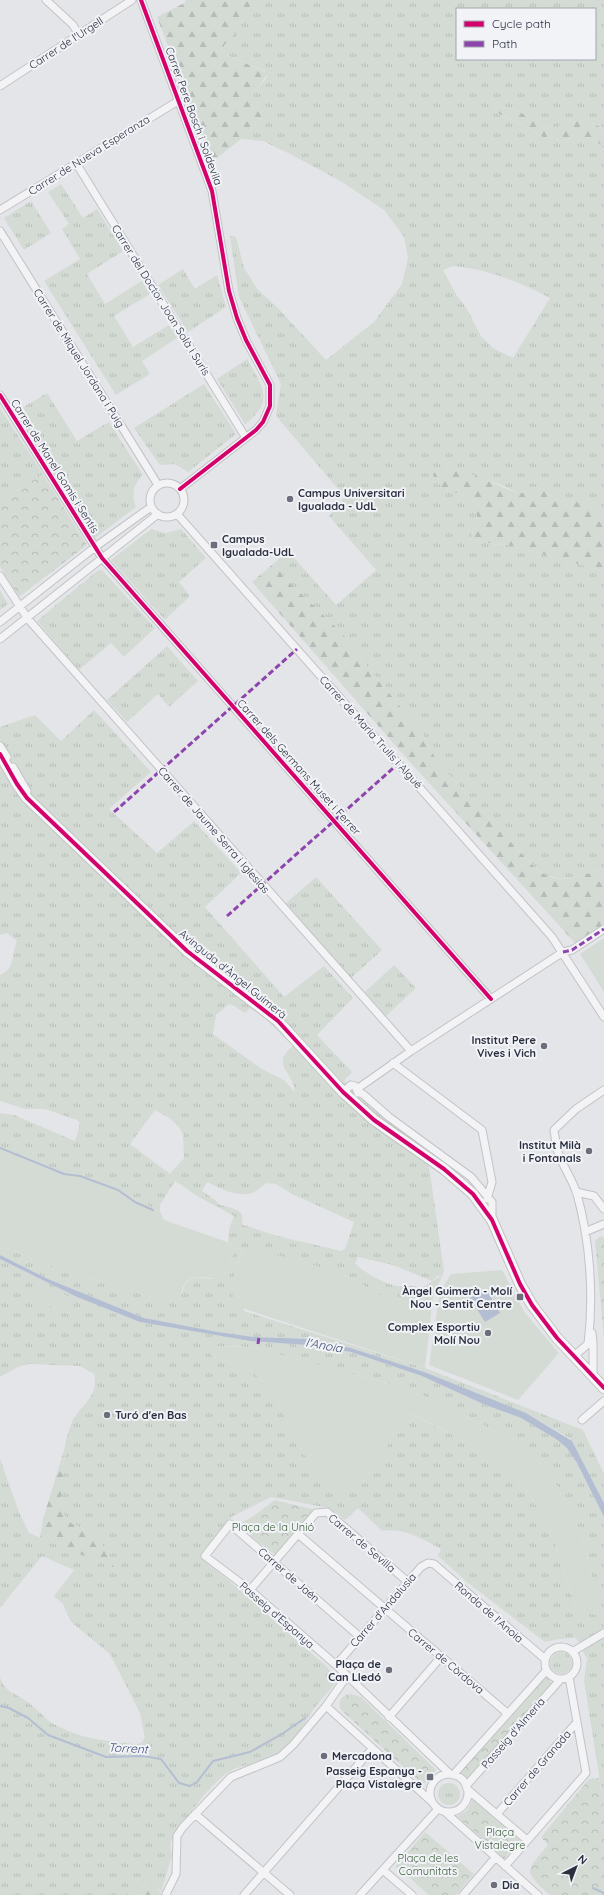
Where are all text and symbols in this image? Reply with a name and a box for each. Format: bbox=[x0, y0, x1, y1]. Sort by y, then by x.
legend bbox=[456, 8, 596, 60]
street label: Carrer de l'Urgell bbox=[26, 14, 106, 72]
text: Cycle path bbox=[492, 16, 551, 31]
text: Path bbox=[492, 36, 517, 51]
street label: Carrer Pere Bosch i Soldevila bbox=[162, 45, 226, 187]
street label: Carrer de Nueva Esperanza bbox=[26, 112, 152, 198]
street label: Carrer del Doctor Joan Solà i Surís bbox=[109, 222, 213, 378]
street label: Carrer de Miquel Jordana i Puig bbox=[30, 286, 128, 430]
street label: Carrer de Manel Gomis i Sentís bbox=[8, 396, 102, 536]
place label: Campus Universitari Igualada - UdL bbox=[298, 486, 405, 513]
marker: Campus Universitari Igualada - UdL bbox=[285, 494, 295, 504]
place label: Campus Igualada-UdL bbox=[222, 532, 294, 559]
marker: Campus Igualada-UdL bbox=[209, 540, 219, 550]
street label: Carrer de Maria Trulls i Algué bbox=[317, 673, 425, 791]
street label: Carrer dels Germans Muset i Ferrer bbox=[234, 696, 364, 838]
street label: Carrer de Jaume Serra i Iglesias bbox=[155, 764, 273, 896]
street label: Avinguda d'Àngel Guimerà bbox=[176, 926, 290, 1022]
place label: Institut Pere Vives i Vich bbox=[471, 1033, 536, 1060]
marker: Institut Pere Vives i Vich bbox=[539, 1041, 549, 1051]
place label: Institut Milà i Fontanals bbox=[519, 1138, 581, 1165]
marker: Institut Milà i Fontanals bbox=[584, 1146, 594, 1156]
place label: Àngel Guimerà - Molí Nou - Sentit Centre bbox=[402, 1284, 512, 1311]
marker: Àngel Guimerà - Molí Nou - Sentit Centre bbox=[515, 1292, 525, 1302]
place label: Complex Esportiu Molí Nou bbox=[388, 1320, 480, 1347]
marker: Complex Esportiu Molí Nou bbox=[483, 1328, 493, 1338]
water label: l'Anoia bbox=[305, 1334, 344, 1356]
place label: Turó d'en Bas bbox=[115, 1408, 187, 1422]
marker: Turó d'en Bas bbox=[102, 1410, 112, 1420]
street label: Carrer de Sevilla bbox=[325, 1511, 399, 1575]
park label: Plaça de la Unió bbox=[232, 1520, 315, 1534]
street label: Carrer de Jaén bbox=[255, 1544, 323, 1606]
street label: Carrer d'Andalusia bbox=[347, 1570, 419, 1650]
street label: Ronda de l'Anoia bbox=[452, 1578, 526, 1646]
street label: Passeig d'Espanya bbox=[237, 1579, 317, 1651]
street label: Carrer de Còrdova bbox=[405, 1625, 487, 1697]
place label: Plaça de Can Lledó bbox=[328, 1657, 382, 1684]
marker: Plaça de Can Lledó bbox=[384, 1665, 394, 1675]
street label: Passeig d'Almeria bbox=[478, 1694, 548, 1772]
street label: Carrer de Granada bbox=[500, 1727, 574, 1809]
water label: Torrent bbox=[108, 1739, 150, 1757]
place label: Mercadona bbox=[332, 1749, 392, 1763]
marker: Mercadona bbox=[319, 1751, 329, 1761]
place label: Passeig Espanya - Plaça Vistalegre bbox=[326, 1764, 422, 1791]
marker: Passeig Espanya - Plaça Vistalegre bbox=[425, 1772, 435, 1782]
park label: Plaça Vistalegre bbox=[475, 1825, 525, 1852]
north arrow bbox=[556, 1847, 596, 1887]
park label: Plaça de les Comunitats bbox=[398, 1851, 458, 1878]
text: N bbox=[575, 1852, 590, 1867]
place label: Dia bbox=[502, 1878, 519, 1892]
marker: Dia bbox=[489, 1880, 499, 1890]

